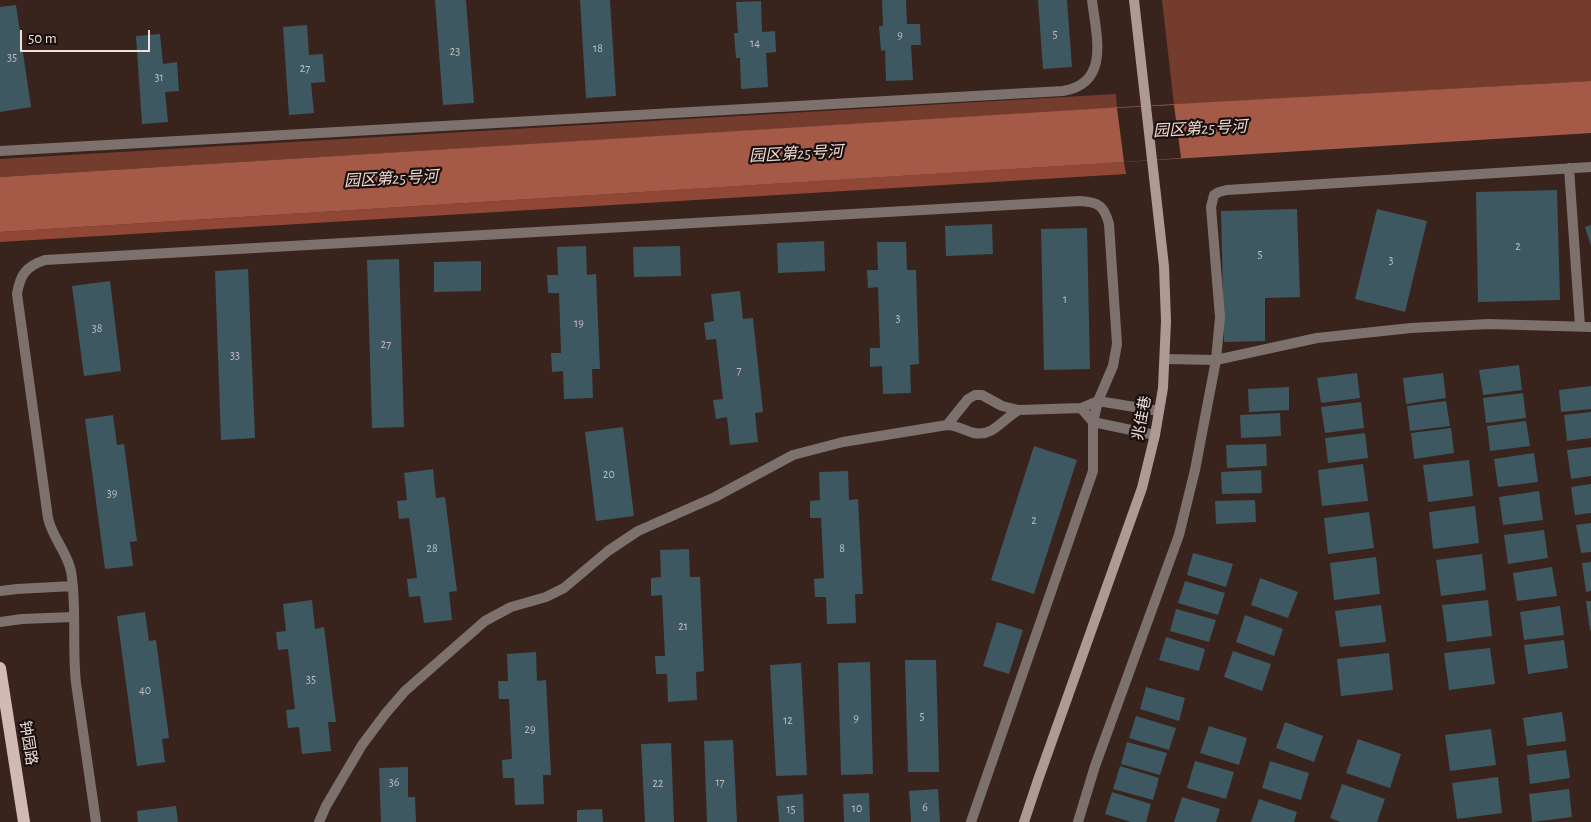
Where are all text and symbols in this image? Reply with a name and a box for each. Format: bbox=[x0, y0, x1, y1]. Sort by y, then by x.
scale bar bbox=[22, 20, 152, 52]
house number: 5 bbox=[1052, 27, 1058, 41]
house number: 9 bbox=[897, 28, 903, 42]
text: 50 m bbox=[28, 31, 57, 46]
house number: 14 bbox=[750, 36, 760, 50]
house number: 18 bbox=[593, 41, 603, 55]
house number: 23 bbox=[450, 44, 460, 58]
house number: 35 bbox=[7, 50, 17, 64]
house number: 27 bbox=[300, 61, 310, 75]
house number: 31 bbox=[154, 70, 164, 84]
water label: 园区第25号河 bbox=[1153, 117, 1247, 141]
water label: 园区第25号河 bbox=[749, 142, 843, 166]
water label: 园区第25号河 bbox=[344, 167, 438, 191]
house number: 2 bbox=[1515, 239, 1521, 253]
house number: 5 bbox=[1257, 247, 1263, 261]
house number: 3 bbox=[1389, 253, 1393, 267]
house number: 1 bbox=[1063, 292, 1067, 306]
house number: 3 bbox=[896, 311, 900, 325]
house number: 19 bbox=[574, 316, 584, 330]
house number: 38 bbox=[92, 321, 102, 335]
house number: 27 bbox=[381, 337, 391, 351]
house number: 33 bbox=[230, 348, 240, 362]
house number: 7 bbox=[736, 363, 742, 377]
street label: 兆佳巷 bbox=[1129, 394, 1155, 442]
house number: 20 bbox=[603, 467, 615, 481]
house number: 39 bbox=[107, 486, 117, 500]
house number: 2 bbox=[1031, 513, 1037, 527]
house number: 28 bbox=[426, 541, 438, 555]
house number: 8 bbox=[839, 541, 845, 555]
house number: 21 bbox=[678, 619, 688, 633]
house number: 35 bbox=[306, 672, 316, 686]
house number: 40 bbox=[139, 683, 151, 697]
house number: 5 bbox=[919, 709, 925, 723]
house number: 9 bbox=[853, 711, 859, 725]
house number: 12 bbox=[783, 713, 793, 727]
street label: 钟园路 bbox=[16, 719, 40, 767]
house number: 29 bbox=[524, 722, 536, 736]
house number: 36 bbox=[389, 775, 399, 789]
house number: 17 bbox=[715, 775, 725, 789]
house number: 22 bbox=[653, 776, 663, 790]
house number: 6 bbox=[922, 800, 928, 814]
house number: 10 bbox=[852, 801, 862, 815]
house number: 15 bbox=[786, 802, 796, 816]

